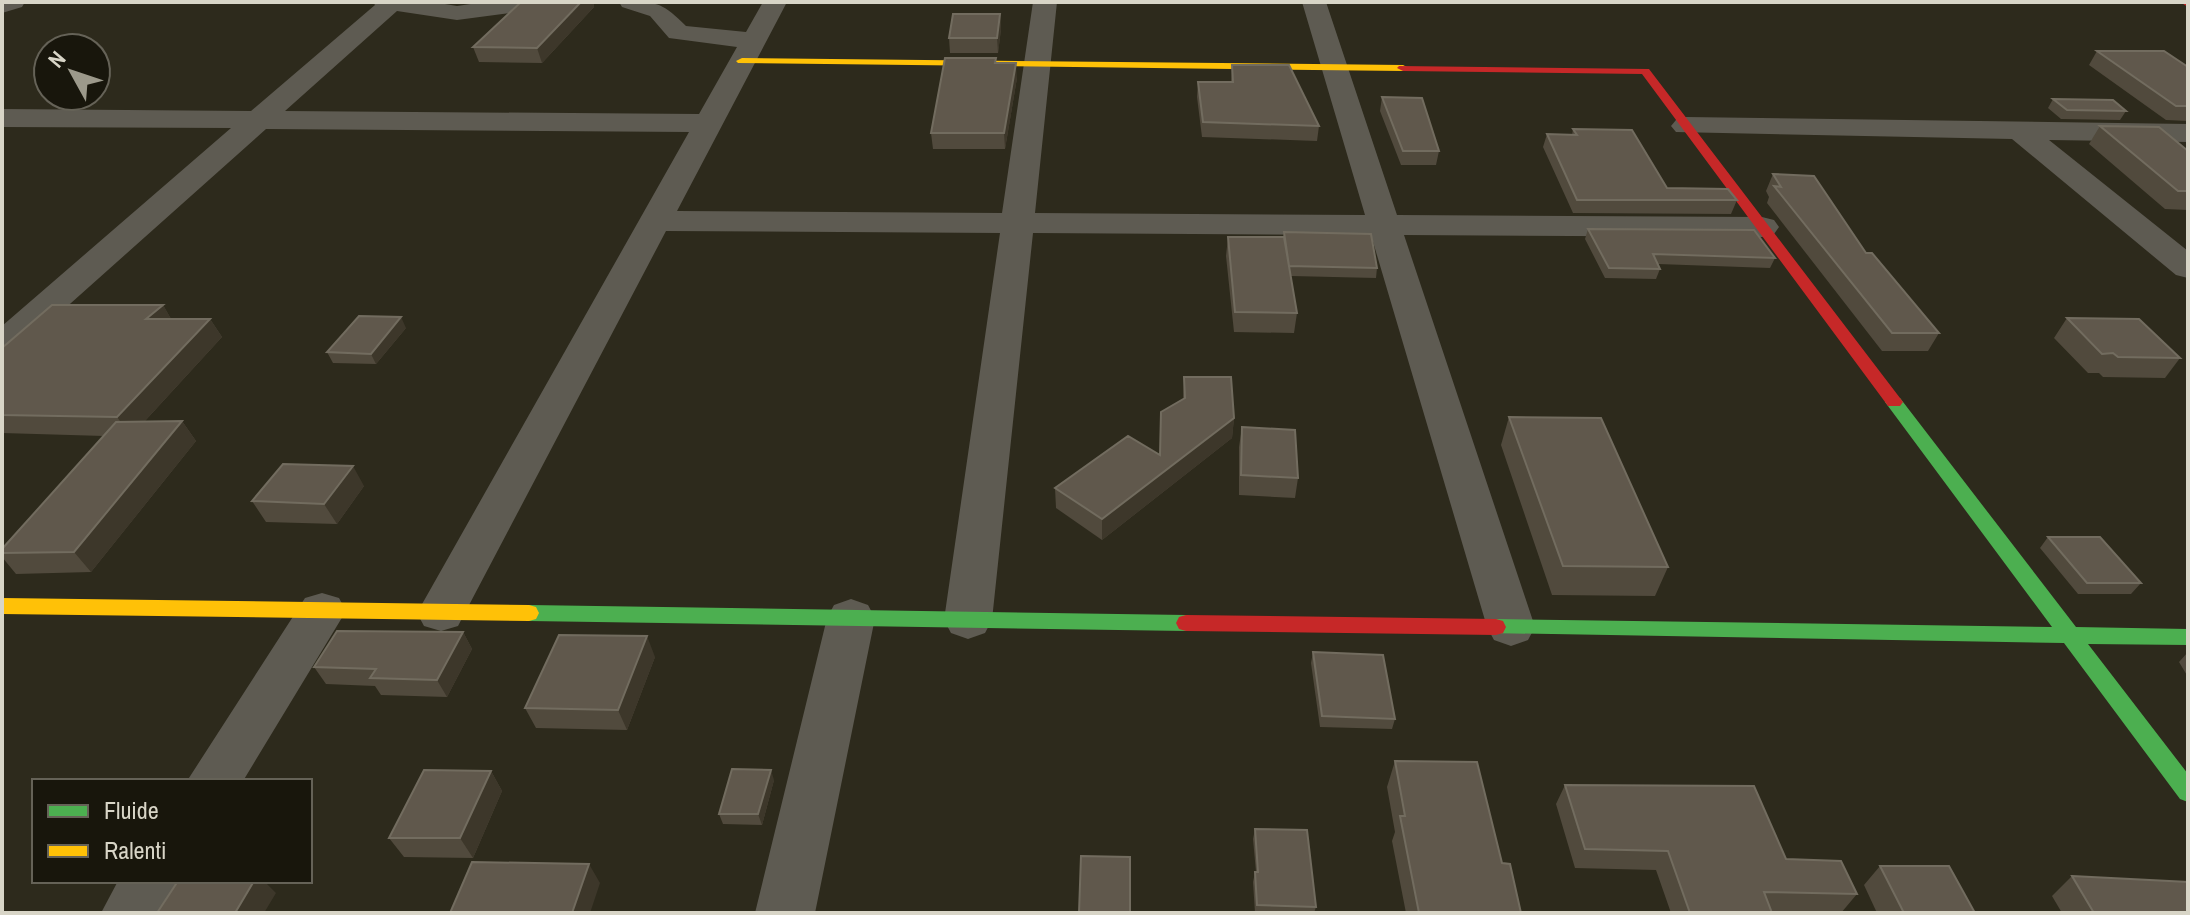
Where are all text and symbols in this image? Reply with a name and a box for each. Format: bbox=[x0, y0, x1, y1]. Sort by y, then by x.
north arrow bbox=[32, 32, 112, 112]
text: N bbox=[41, 45, 72, 74]
legend bbox=[32, 779, 312, 883]
text: Fluide bbox=[104, 794, 159, 826]
text: Ralenti bbox=[104, 834, 166, 866]

